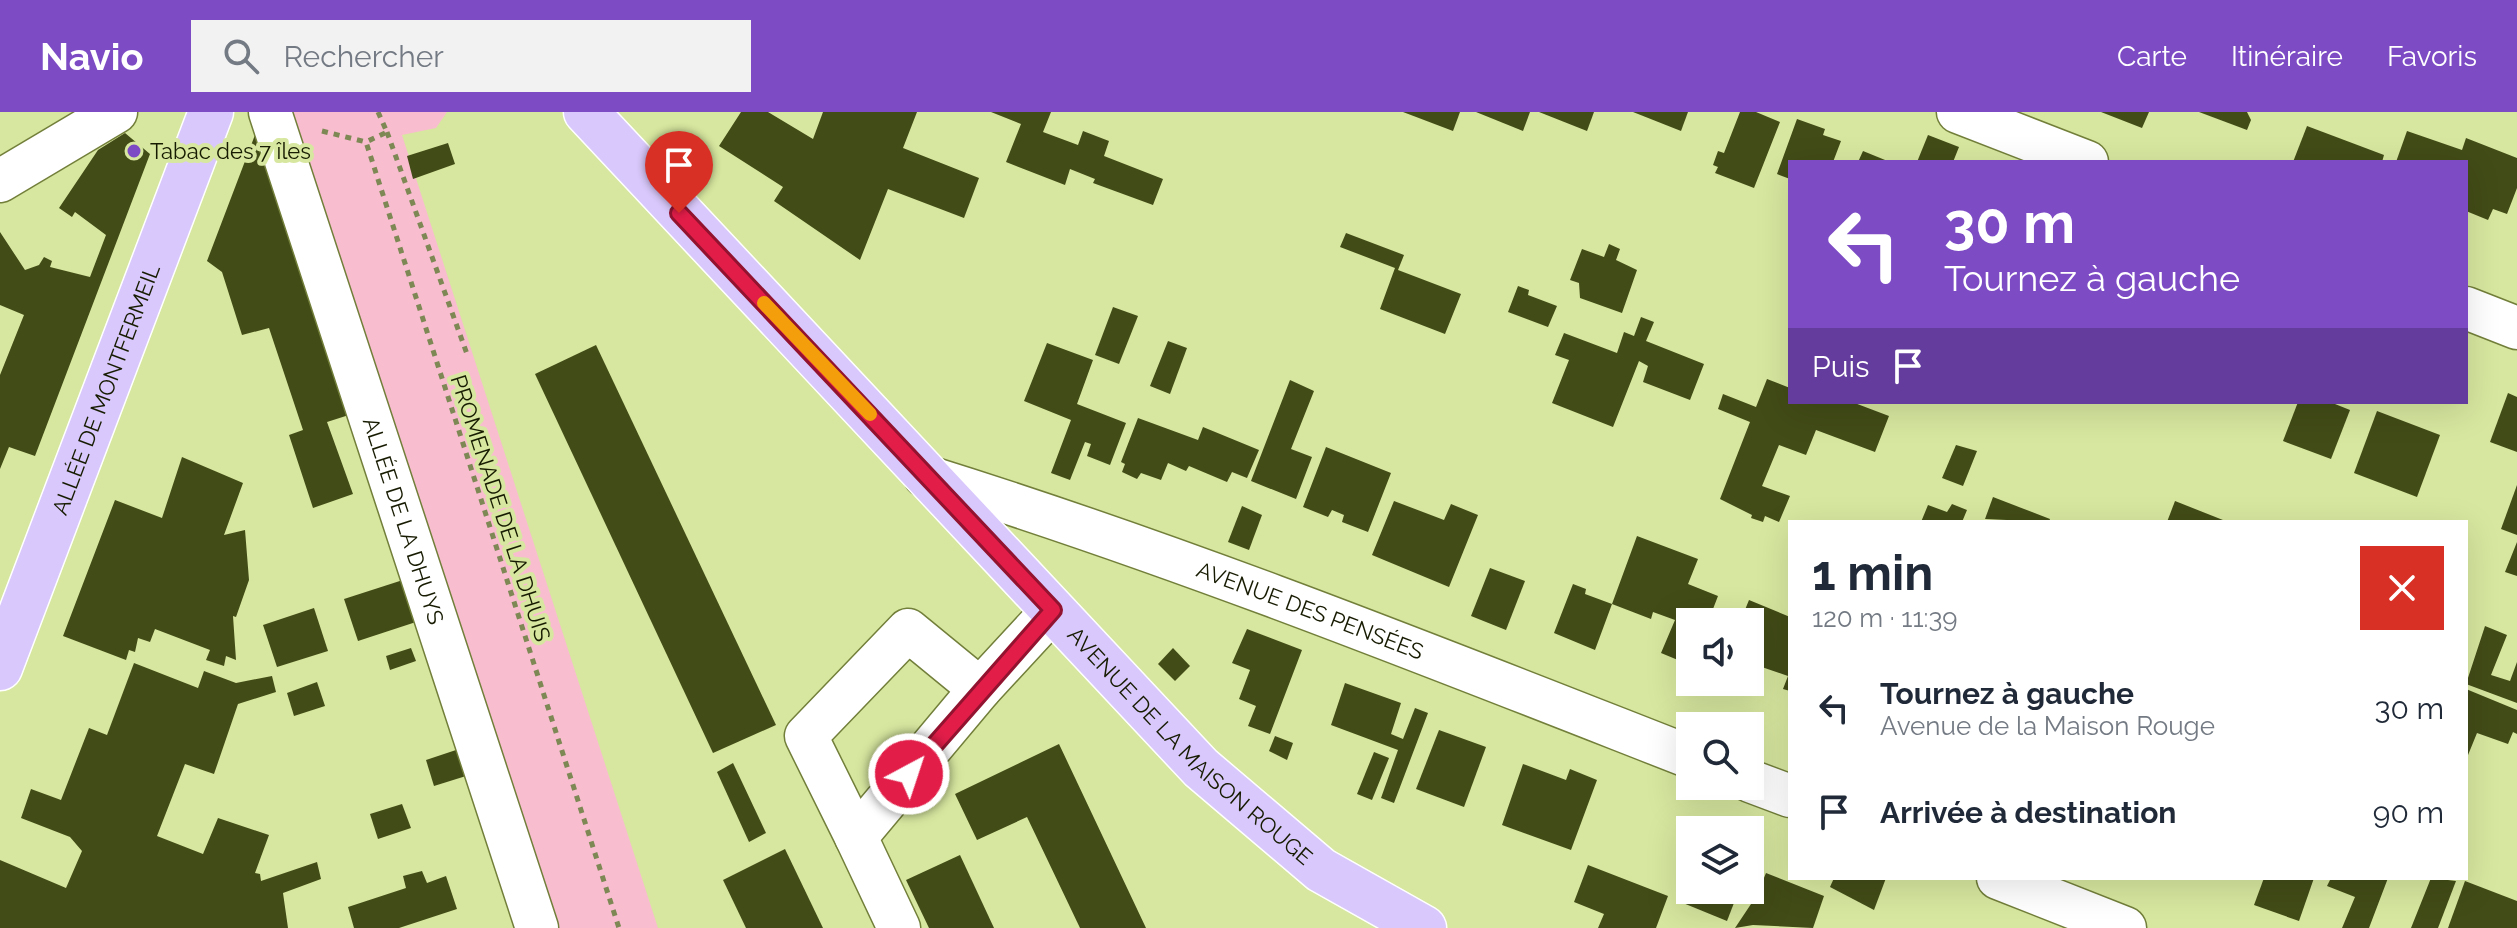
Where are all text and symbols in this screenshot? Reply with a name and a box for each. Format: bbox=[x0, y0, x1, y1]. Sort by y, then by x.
search box bbox=[191, 20, 751, 92]
text: Navio bbox=[40, 34, 143, 79]
icon: search bbox=[219, 34, 263, 78]
text: Rechercher bbox=[283, 39, 444, 74]
text: Carte bbox=[2117, 40, 2187, 73]
text: Itinéraire bbox=[2231, 40, 2343, 73]
text: Favoris bbox=[2387, 40, 2477, 73]
pin bbox=[645, 131, 713, 213]
place label: Tabac des 7 îles bbox=[150, 138, 311, 164]
marker: Tabac des 7 îles bbox=[125, 142, 143, 160]
icon: arrive bbox=[657, 143, 701, 187]
text: 30 m bbox=[1944, 190, 2075, 256]
icon: left bbox=[1812, 192, 1916, 296]
text: Tournez à gauche bbox=[1944, 257, 2240, 299]
street label: ALLÉE DE MONTFERMEIL bbox=[46, 260, 165, 518]
icon: arrive bbox=[1886, 344, 1930, 388]
text: Puis bbox=[1812, 349, 1870, 384]
street label: PROMENADE DE LA DHUIS bbox=[446, 371, 556, 645]
street label: ALLÉE DE LA DHUYS bbox=[358, 414, 450, 627]
text: 1 min bbox=[1812, 545, 1933, 601]
button: close bbox=[2360, 546, 2444, 630]
street label: AVENUE DES PENSÉES bbox=[1193, 556, 1427, 665]
text: 120 m · 11:39 bbox=[1812, 603, 1958, 633]
map controls bbox=[1676, 608, 1764, 904]
button: sound bbox=[1676, 608, 1764, 696]
street label: AVENUE DE LA MAISON ROUGE bbox=[1063, 622, 1318, 870]
text: Tournez à gauche bbox=[1880, 676, 2134, 711]
icon: left bbox=[1812, 686, 1856, 730]
text: 30 m bbox=[2374, 691, 2444, 726]
text: Avenue de la Maison Rouge bbox=[1880, 711, 2215, 741]
button: search bbox=[1676, 712, 1764, 800]
position arrow bbox=[867, 732, 951, 816]
icon: arrive bbox=[1812, 790, 1856, 834]
text: Arrivée à destination bbox=[1880, 795, 2176, 830]
text: 90 m bbox=[2373, 795, 2444, 830]
button: layers bbox=[1676, 816, 1764, 904]

